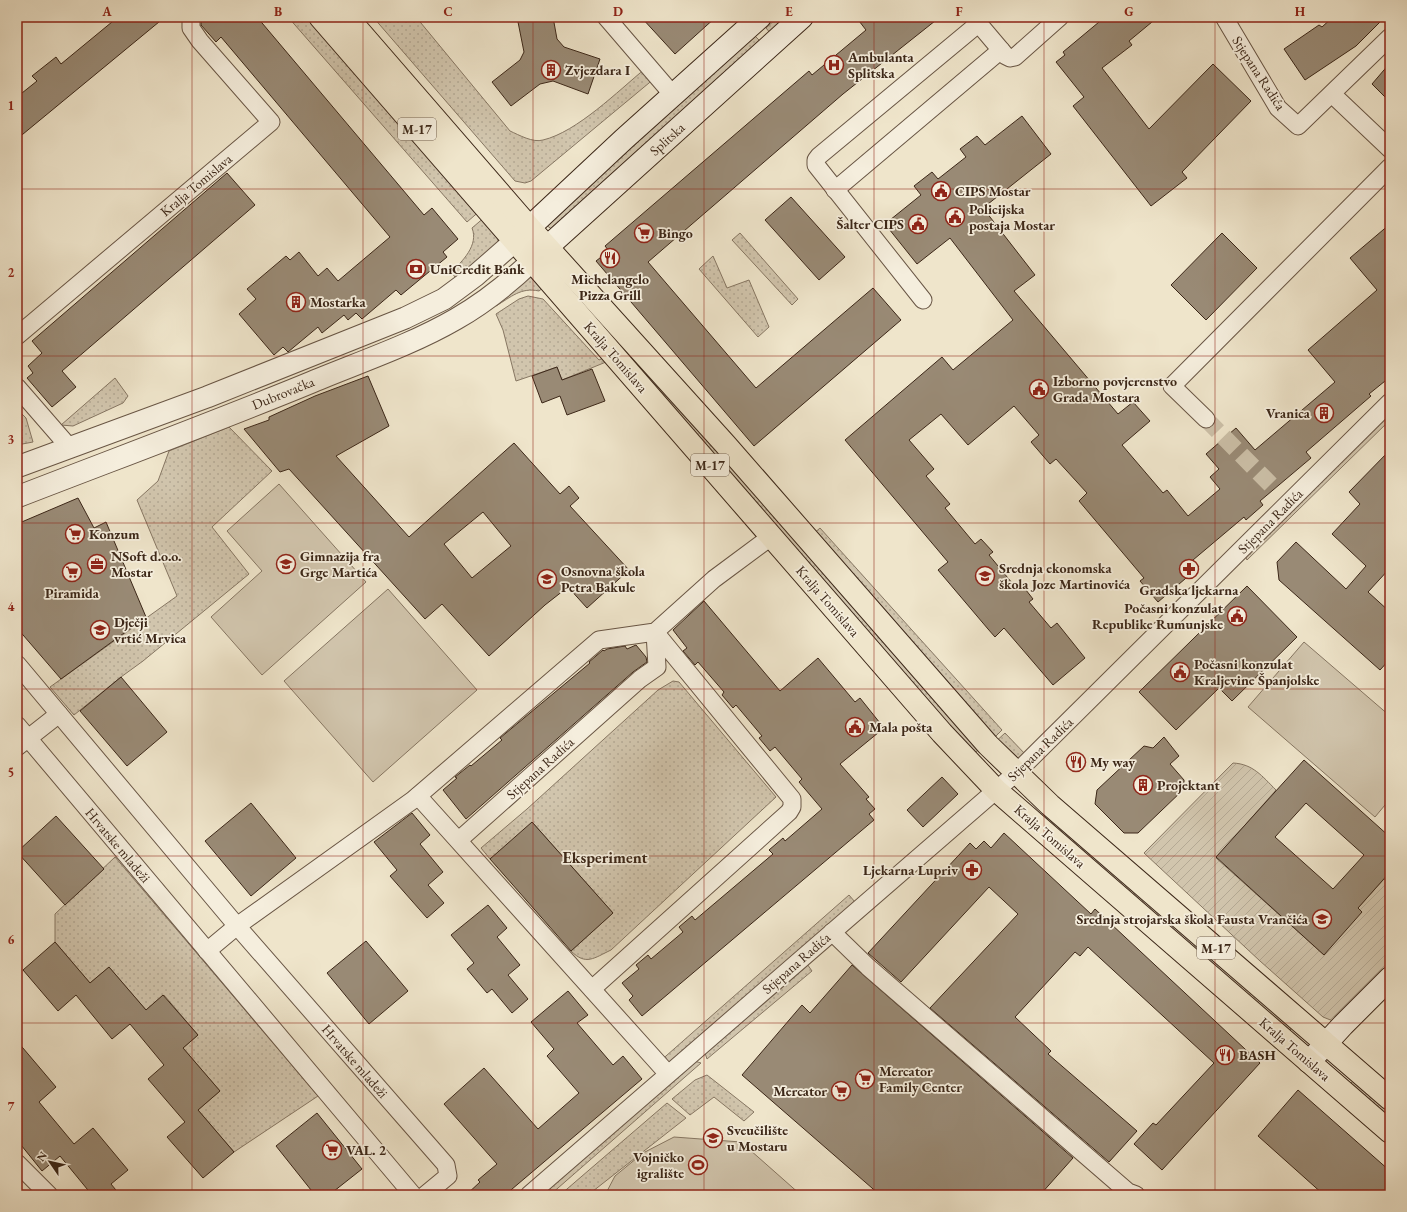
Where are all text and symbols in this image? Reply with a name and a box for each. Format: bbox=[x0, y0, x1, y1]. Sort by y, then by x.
text: A bbox=[101, 3, 112, 20]
text: B bbox=[274, 3, 282, 20]
text: C bbox=[443, 3, 453, 20]
text: D bbox=[613, 3, 623, 20]
text: E bbox=[785, 3, 793, 20]
text: F bbox=[955, 3, 963, 20]
text: G bbox=[1124, 3, 1134, 20]
text: H bbox=[1295, 3, 1306, 20]
street label: Stjepana Radića bbox=[1228, 32, 1290, 114]
place label: Ambulanta Splitska bbox=[847, 48, 915, 82]
hospital icon: Ambulanta Splitska bbox=[823, 54, 845, 76]
building icon: Zvjezdara I bbox=[540, 59, 562, 81]
place label: Zvjezdara I bbox=[565, 61, 630, 79]
text: 1 bbox=[8, 97, 15, 114]
road number: M-17 bbox=[398, 118, 436, 140]
street label: Splitska bbox=[646, 118, 689, 160]
street label: Kralja Tomislava bbox=[156, 149, 236, 220]
public building icon: CIPS Mostar bbox=[930, 180, 952, 202]
place label: CIPS Mostar bbox=[955, 182, 1031, 200]
place label: Policijska postaja Mostar bbox=[969, 200, 1055, 234]
public building icon: Policijska postaja Mostar bbox=[944, 206, 966, 228]
public building icon: Šalter CIPS bbox=[907, 213, 929, 235]
place label: Šalter CIPS bbox=[837, 215, 904, 233]
supermarket icon: Bingo bbox=[633, 222, 655, 244]
place label: Bingo bbox=[658, 224, 693, 242]
restaurant icon: Michelangelo Pizza Grill bbox=[599, 247, 621, 269]
bank icon: UniCredit Bank bbox=[405, 258, 427, 280]
place label: UniCredit Bank bbox=[430, 260, 525, 278]
text: 2 bbox=[8, 264, 15, 281]
place label: Michelangelo Pizza Grill bbox=[571, 270, 649, 304]
building icon: Mostarka bbox=[285, 291, 307, 313]
place label: Mostarka bbox=[310, 293, 366, 311]
street label: Kralja Tomislava bbox=[580, 318, 652, 397]
street label: Dubrovačka bbox=[249, 372, 317, 414]
place label: Izborno povjerenstvo Grada Mostara bbox=[1053, 372, 1177, 406]
public building icon: Izborno povjerenstvo Grada Mostara bbox=[1028, 378, 1050, 400]
building icon: Vranica bbox=[1313, 402, 1335, 424]
place label: Vranica bbox=[1266, 404, 1311, 422]
text: 3 bbox=[8, 431, 15, 448]
road number: M-17 bbox=[691, 454, 729, 476]
street label: Stjepana Radića bbox=[1234, 484, 1307, 557]
supermarket icon: Konzum bbox=[64, 523, 86, 545]
place label: Konzum bbox=[89, 525, 140, 543]
place label: NSoft d.o.o. Mostar bbox=[111, 547, 182, 581]
place label: Gimnazija fra Grge Martića bbox=[300, 547, 381, 581]
office icon: NSoft d.o.o. Mostar bbox=[86, 553, 108, 575]
school or university icon: Gimnazija fra Grge Martića bbox=[275, 553, 297, 575]
pharmacy icon: Gradska ljekarna bbox=[1178, 558, 1200, 580]
place label: Srednja ekonomska škola Joze Martinovića bbox=[999, 559, 1131, 593]
supermarket icon: Piramida bbox=[61, 561, 83, 583]
place label: Osnovna škola Petra Bakule bbox=[561, 562, 646, 596]
street label: Kralja Tomislava bbox=[792, 562, 864, 641]
school or university icon: Srednja ekonomska škola Joze Martinovića bbox=[974, 565, 996, 587]
school or university icon: Osnovna škola Petra Bakule bbox=[536, 568, 558, 590]
place label: Gradska ljekarna bbox=[1140, 581, 1239, 599]
place label: Piramida bbox=[45, 584, 100, 602]
text: 4 bbox=[8, 598, 15, 615]
place label: Počasni konzulat Republike Rumunjske bbox=[1092, 599, 1224, 633]
public building icon: Počasni konzulat Republike Rumunjske bbox=[1226, 605, 1248, 627]
place label: Dječji vrtić Mrvica bbox=[114, 613, 187, 647]
school or university icon: Dječji vrtić Mrvica bbox=[89, 619, 111, 641]
place label: Počasni konzulat Kraljevine Španjolske bbox=[1194, 655, 1320, 689]
public building icon: Počasni konzulat Kraljevine Španjolske bbox=[1169, 661, 1191, 683]
street label: Stjepana Radića bbox=[1003, 713, 1077, 785]
public building icon: Mala pošta bbox=[844, 716, 866, 738]
place label: Mala pošta bbox=[869, 718, 933, 736]
street label: Stjepana Radića bbox=[502, 733, 578, 803]
restaurant icon: My way bbox=[1065, 751, 1087, 773]
place label: My way bbox=[1090, 753, 1135, 771]
text: 5 bbox=[8, 764, 14, 781]
building icon: Projektant bbox=[1132, 774, 1154, 796]
place label: Projektant bbox=[1157, 776, 1220, 794]
street label: Kralja Tomislava bbox=[1011, 800, 1090, 872]
street label: Hrvatske mladeži bbox=[81, 804, 155, 887]
district label: Eksperiment bbox=[563, 847, 647, 868]
pharmacy icon: Ljekarna Lupriv bbox=[961, 859, 983, 881]
place label: Ljekarna Lupriv bbox=[863, 861, 958, 879]
school or university icon: Srednja strojarska škola Fausta Vrančića bbox=[1311, 908, 1333, 930]
place label: Srednja strojarska škola Fausta Vrančića bbox=[1076, 910, 1309, 928]
street label: Stjepana Radića bbox=[758, 928, 834, 998]
text: 6 bbox=[8, 931, 15, 948]
road number: M-17 bbox=[1197, 937, 1235, 959]
street label: Kralja Tomislava bbox=[1256, 1013, 1335, 1085]
street label: Hrvatske mladeži bbox=[318, 1020, 392, 1102]
restaurant icon: BASH bbox=[1214, 1044, 1236, 1066]
place label: BASH bbox=[1239, 1046, 1276, 1064]
place label: Mercator Family Center bbox=[879, 1062, 962, 1096]
supermarket icon: Mercator Family Center bbox=[854, 1068, 876, 1090]
supermarket icon: Mercator bbox=[830, 1080, 852, 1102]
place label: Mercator bbox=[773, 1082, 827, 1100]
text: 7 bbox=[8, 1098, 15, 1115]
place label: Sveučilište u Mostaru bbox=[727, 1121, 788, 1155]
school or university icon: Sveučilište u Mostaru bbox=[702, 1127, 724, 1149]
supermarket icon: VAL. 2 bbox=[321, 1139, 343, 1161]
place label: VAL. 2 bbox=[346, 1141, 387, 1159]
north arrow bbox=[30, 1142, 70, 1182]
place label: Vojničko igralište bbox=[633, 1148, 684, 1182]
text: N bbox=[33, 1149, 50, 1164]
sports icon: Vojničko igralište bbox=[687, 1154, 709, 1176]

